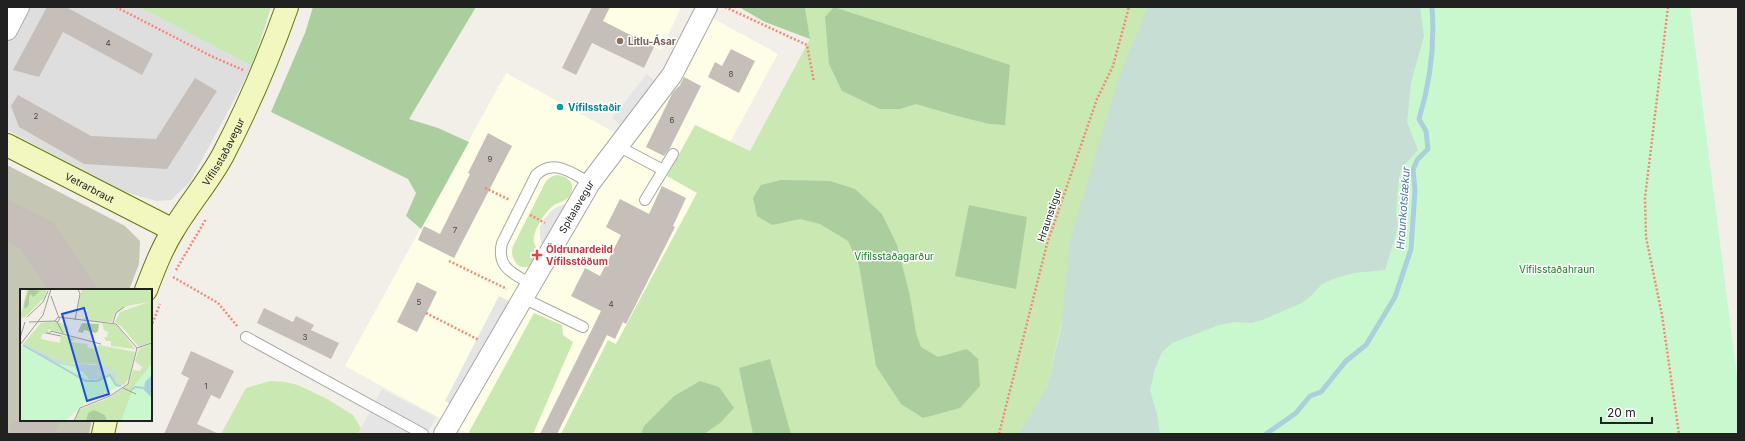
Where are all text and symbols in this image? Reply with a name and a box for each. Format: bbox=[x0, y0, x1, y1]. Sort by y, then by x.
place label: Litlu-Ásar bbox=[628, 34, 676, 47]
marker: Litlu-Ásar bbox=[615, 36, 625, 46]
house number: 4 bbox=[105, 38, 111, 48]
house number: 8 bbox=[729, 69, 734, 79]
place label: Vífilsstaðir bbox=[568, 101, 621, 113]
marker: Vífilsstaðir bbox=[555, 102, 565, 112]
house number: 2 bbox=[34, 111, 39, 121]
house number: 6 bbox=[670, 115, 675, 125]
street label: Vífilsstaðavegur bbox=[199, 116, 247, 188]
house number: 9 bbox=[488, 154, 493, 164]
water label: Hraunkotslækur bbox=[1393, 165, 1413, 250]
street label: Vetrarbraut bbox=[63, 170, 117, 205]
street label: Spítalavegur bbox=[556, 178, 596, 235]
street label: Hraunstígur bbox=[1034, 187, 1064, 243]
house number: 7 bbox=[453, 225, 458, 235]
place label: Öldrunardeild Vífilsstöðum bbox=[546, 243, 613, 267]
marker: Öldrunardeild Vífilsstöðum bbox=[531, 249, 543, 261]
park label: Vífilsstaðagarður bbox=[854, 250, 934, 262]
park label: Vífilsstaðahraun bbox=[1519, 263, 1595, 275]
inset map bbox=[20, 289, 152, 421]
house number: 5 bbox=[417, 297, 422, 307]
house number: 4 bbox=[608, 299, 614, 309]
house number: 3 bbox=[303, 332, 308, 342]
house number: 1 bbox=[204, 381, 208, 391]
scale bar bbox=[1601, 399, 1652, 425]
text: 20 m bbox=[1607, 405, 1636, 420]

